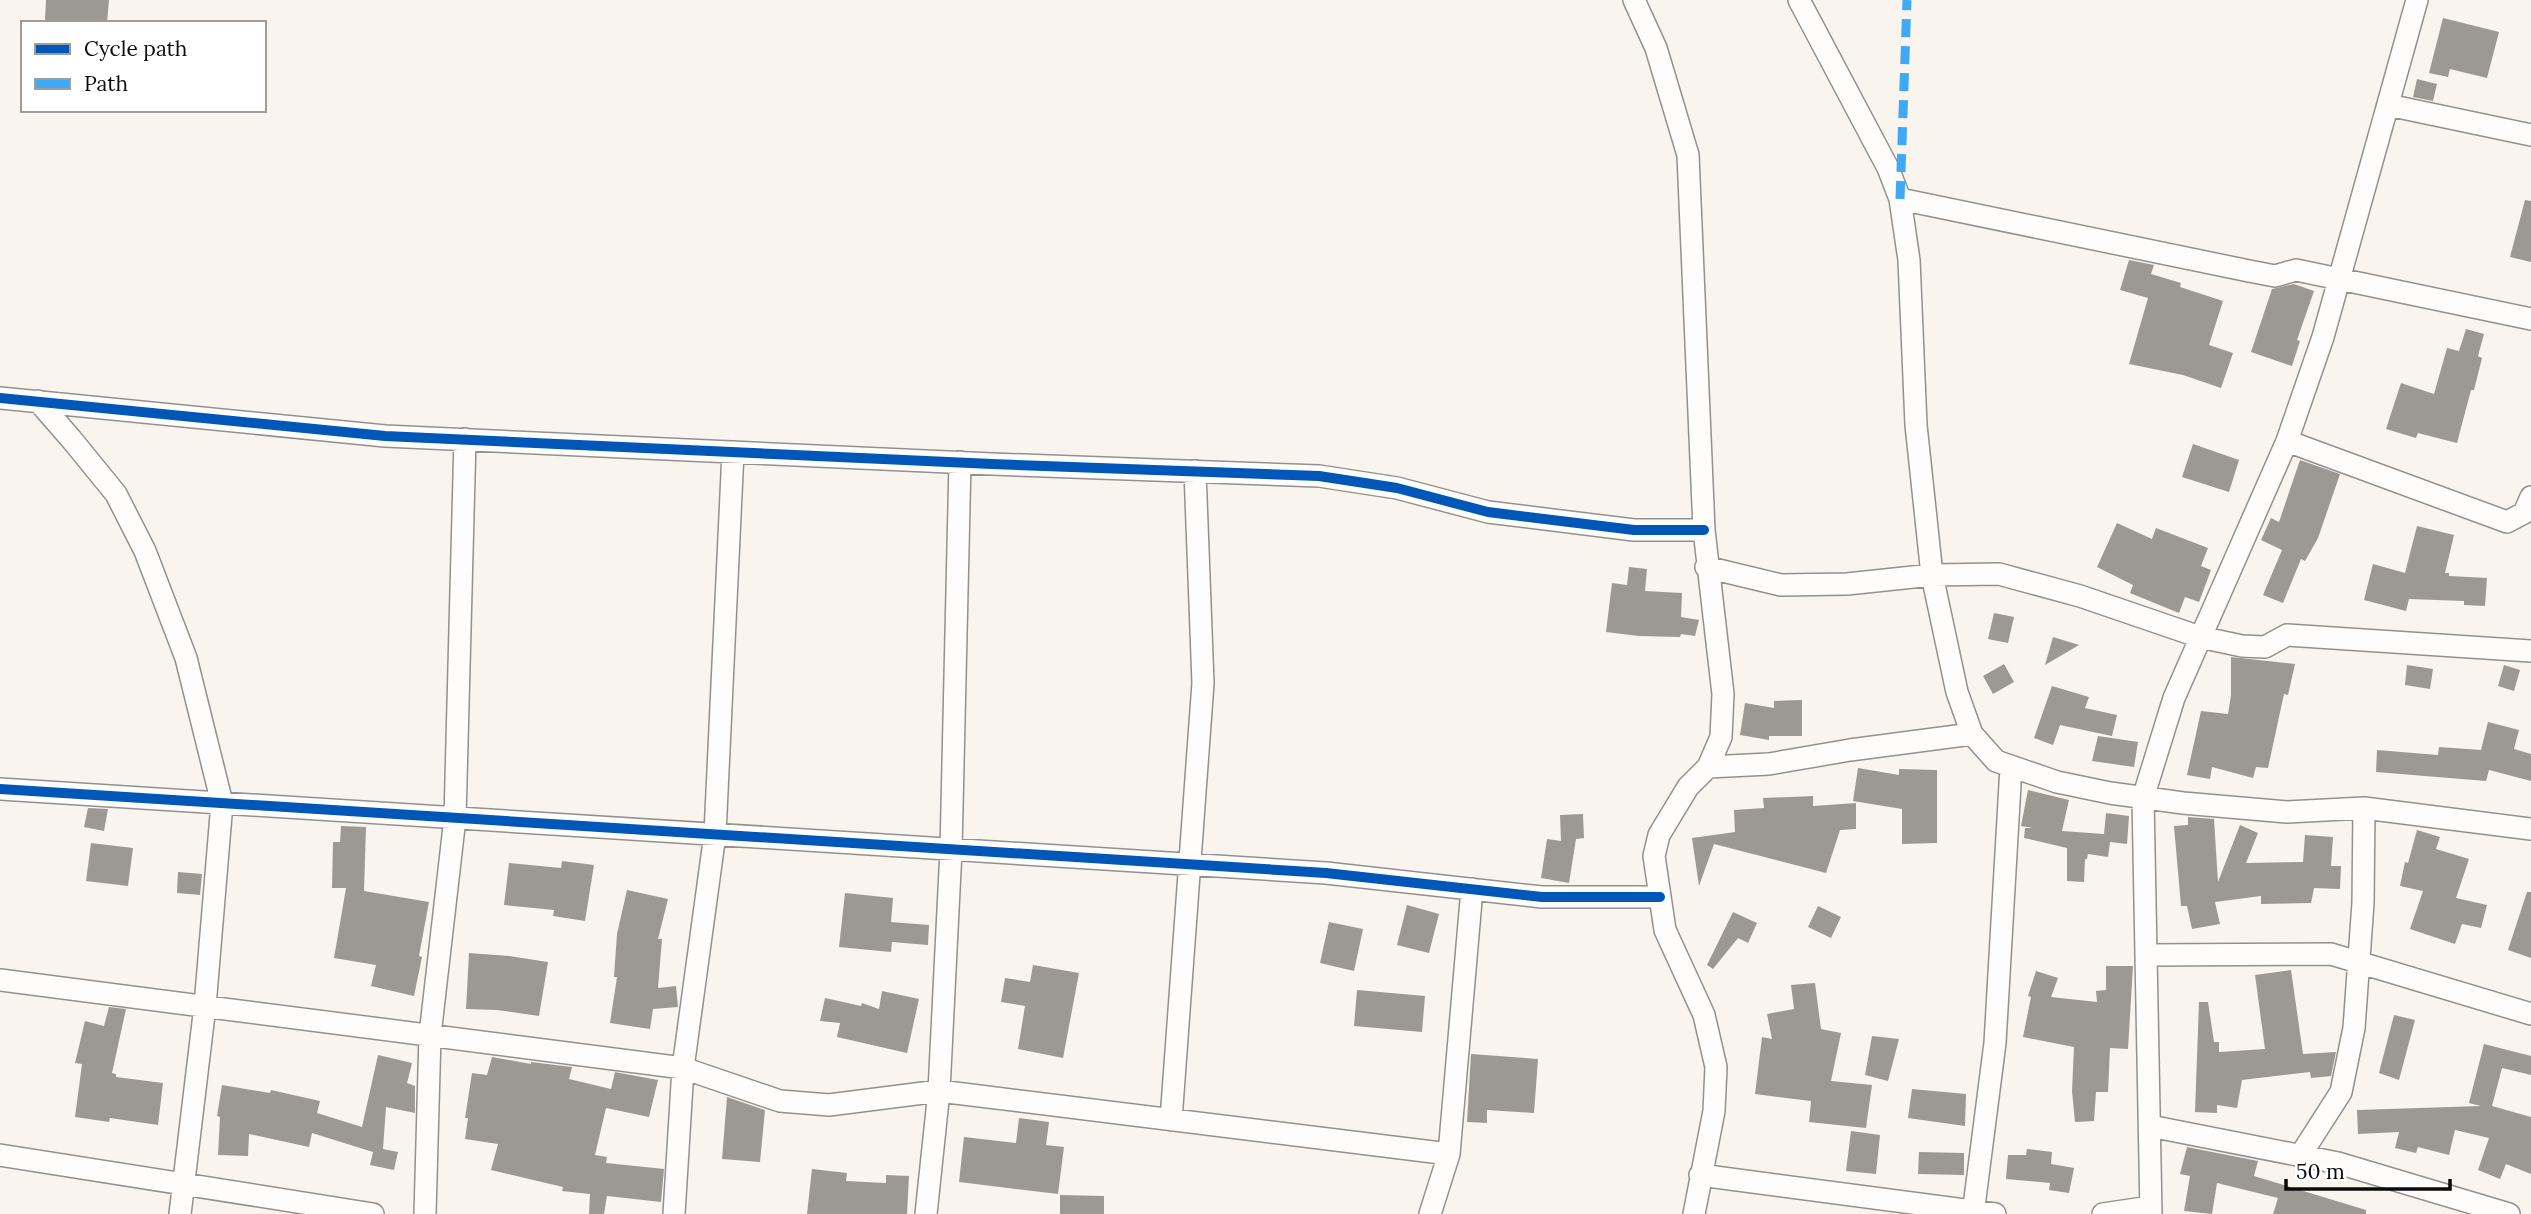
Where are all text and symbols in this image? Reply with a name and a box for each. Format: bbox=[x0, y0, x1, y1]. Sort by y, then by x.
legend bbox=[21, 21, 266, 112]
text: Cycle path bbox=[84, 35, 187, 62]
text: Path bbox=[84, 70, 128, 97]
scale bar bbox=[2286, 1148, 2450, 1192]
text: 50 m bbox=[2296, 1158, 2345, 1185]

